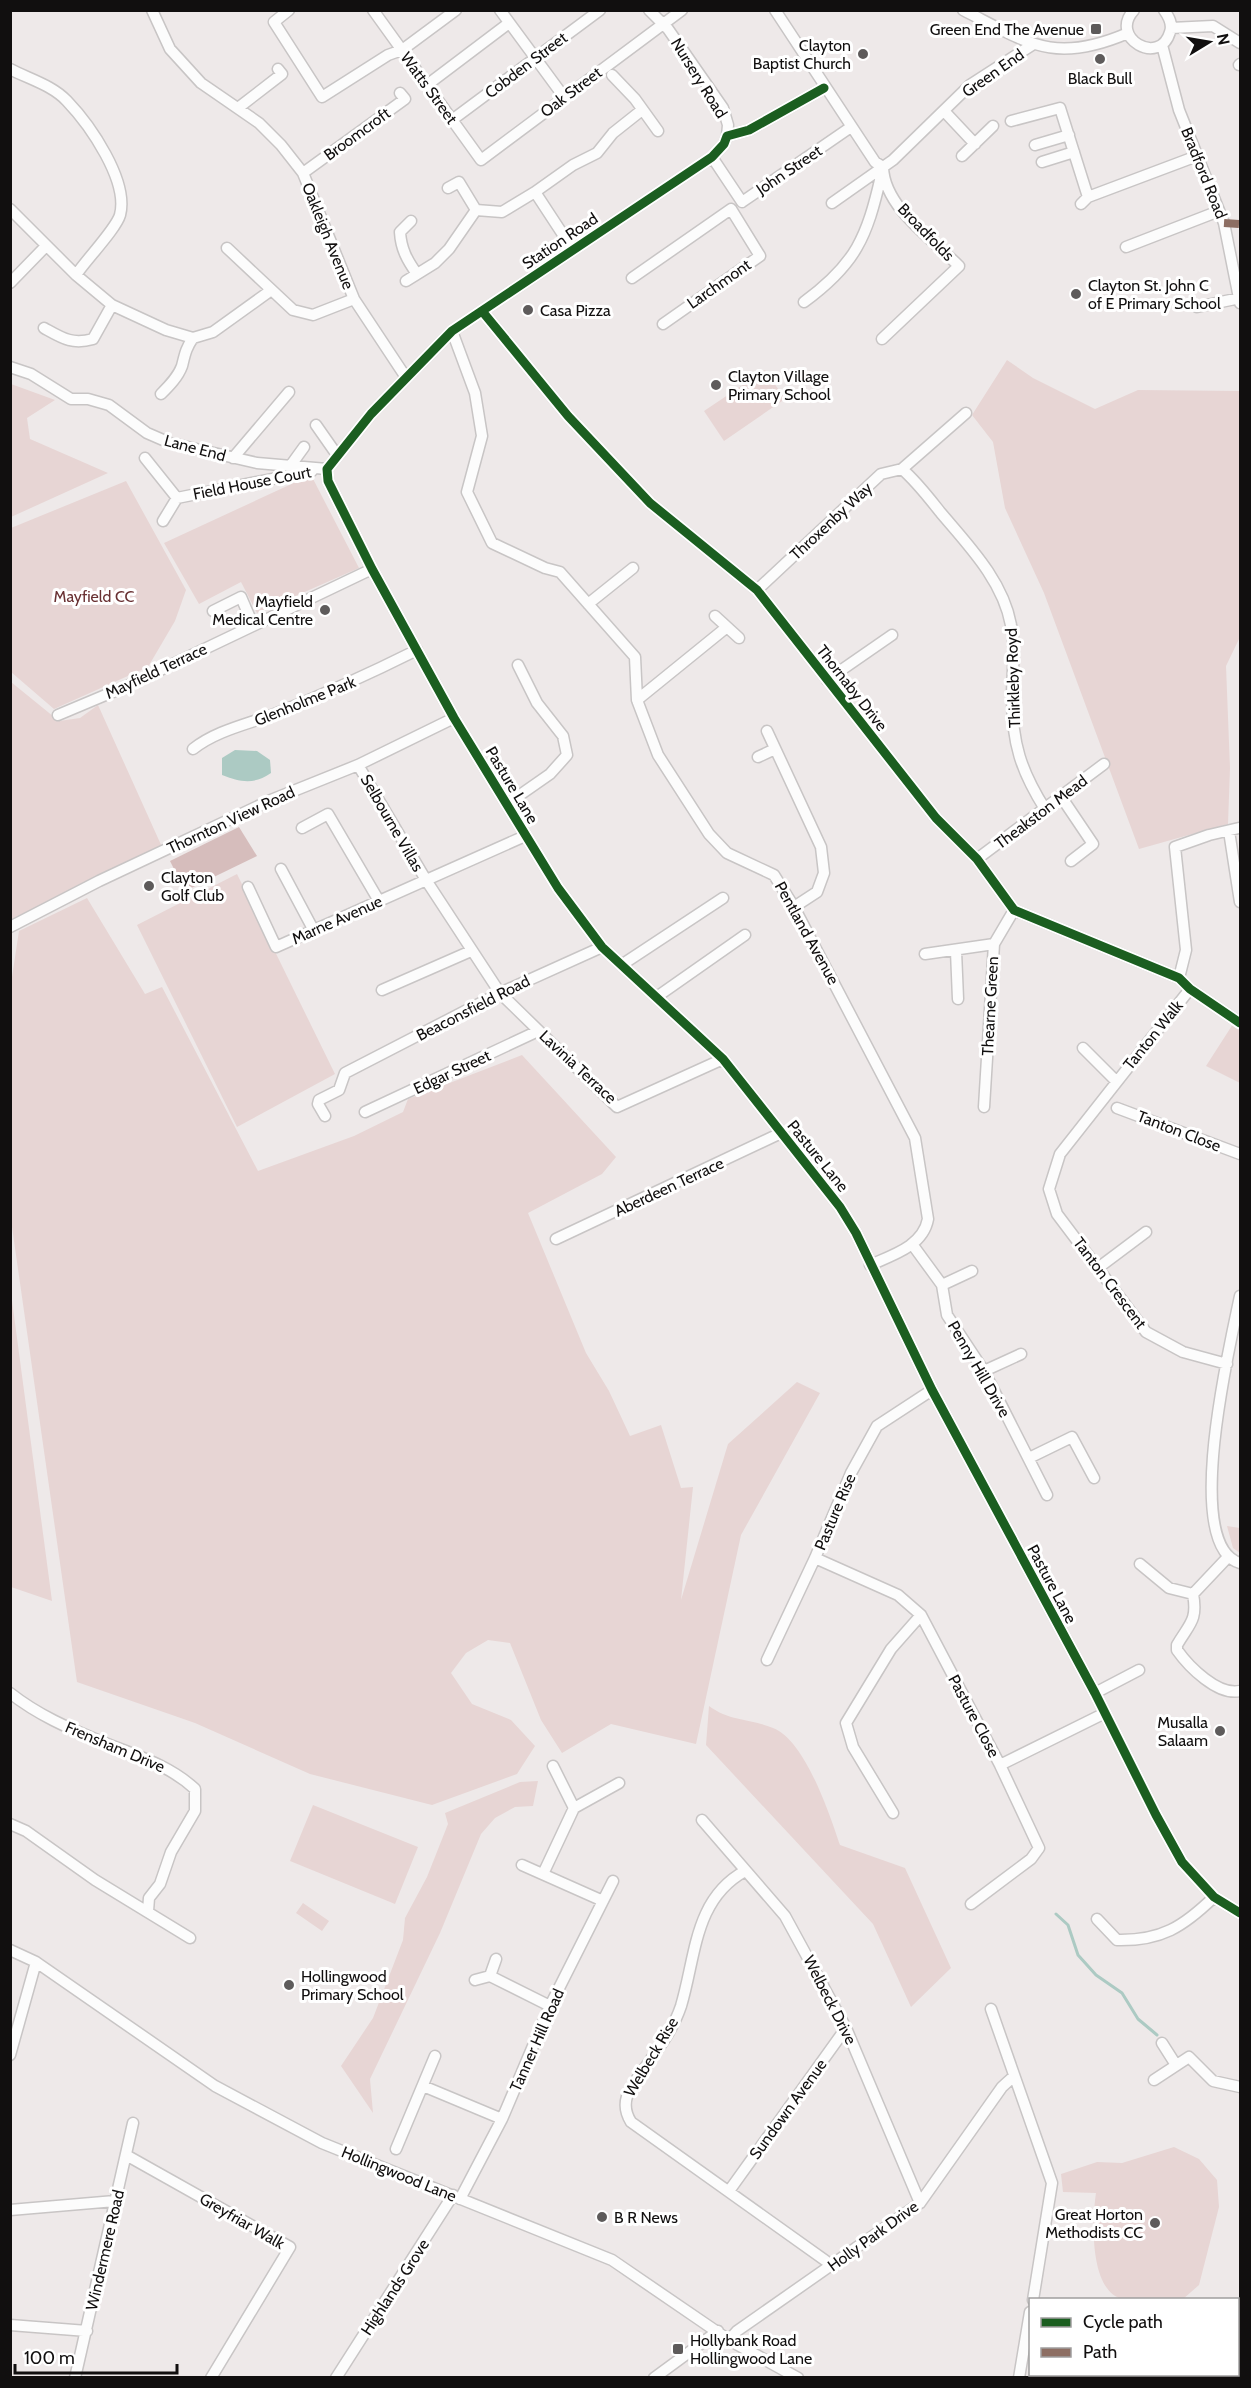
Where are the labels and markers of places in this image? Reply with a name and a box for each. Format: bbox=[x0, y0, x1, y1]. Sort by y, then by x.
place label: Green End The Avenue bbox=[930, 20, 1084, 39]
marker: Green End The Avenue bbox=[1089, 22, 1103, 36]
place label: Clayton Baptist Church bbox=[753, 36, 851, 73]
marker: Clayton Baptist Church bbox=[856, 47, 870, 61]
marker: Black Bull bbox=[1093, 52, 1107, 66]
place label: Black Bull bbox=[1068, 69, 1132, 88]
place label: Clayton St. John C of E Primary School bbox=[1088, 276, 1221, 313]
marker: Clayton St. John C of E Primary School bbox=[1069, 287, 1083, 301]
place label: Casa Pizza bbox=[540, 301, 611, 320]
marker: Casa Pizza bbox=[521, 303, 535, 317]
place label: Clayton Village Primary School bbox=[728, 367, 831, 404]
marker: Clayton Village Primary School bbox=[709, 378, 723, 392]
place label: Mayfield Medical Centre bbox=[212, 592, 313, 629]
marker: Mayfield Medical Centre bbox=[318, 603, 332, 617]
place label: Clayton Golf Club bbox=[161, 868, 224, 905]
marker: Clayton Golf Club bbox=[142, 879, 156, 893]
place label: Musalla Salaam bbox=[1157, 1713, 1208, 1750]
marker: Musalla Salaam bbox=[1213, 1724, 1227, 1738]
place label: Hollingwood Primary School bbox=[301, 1967, 404, 2004]
marker: Hollingwood Primary School bbox=[282, 1978, 296, 1992]
place label: Great Horton Methodists CC bbox=[1045, 2205, 1143, 2242]
place label: B R News bbox=[614, 2208, 678, 2227]
marker: B R News bbox=[595, 2210, 609, 2224]
marker: Great Horton Methodists CC bbox=[1148, 2216, 1162, 2230]
place label: Hollybank Road Hollingwood Lane bbox=[690, 2331, 812, 2368]
marker: Hollybank Road Hollingwood Lane bbox=[671, 2342, 685, 2356]

